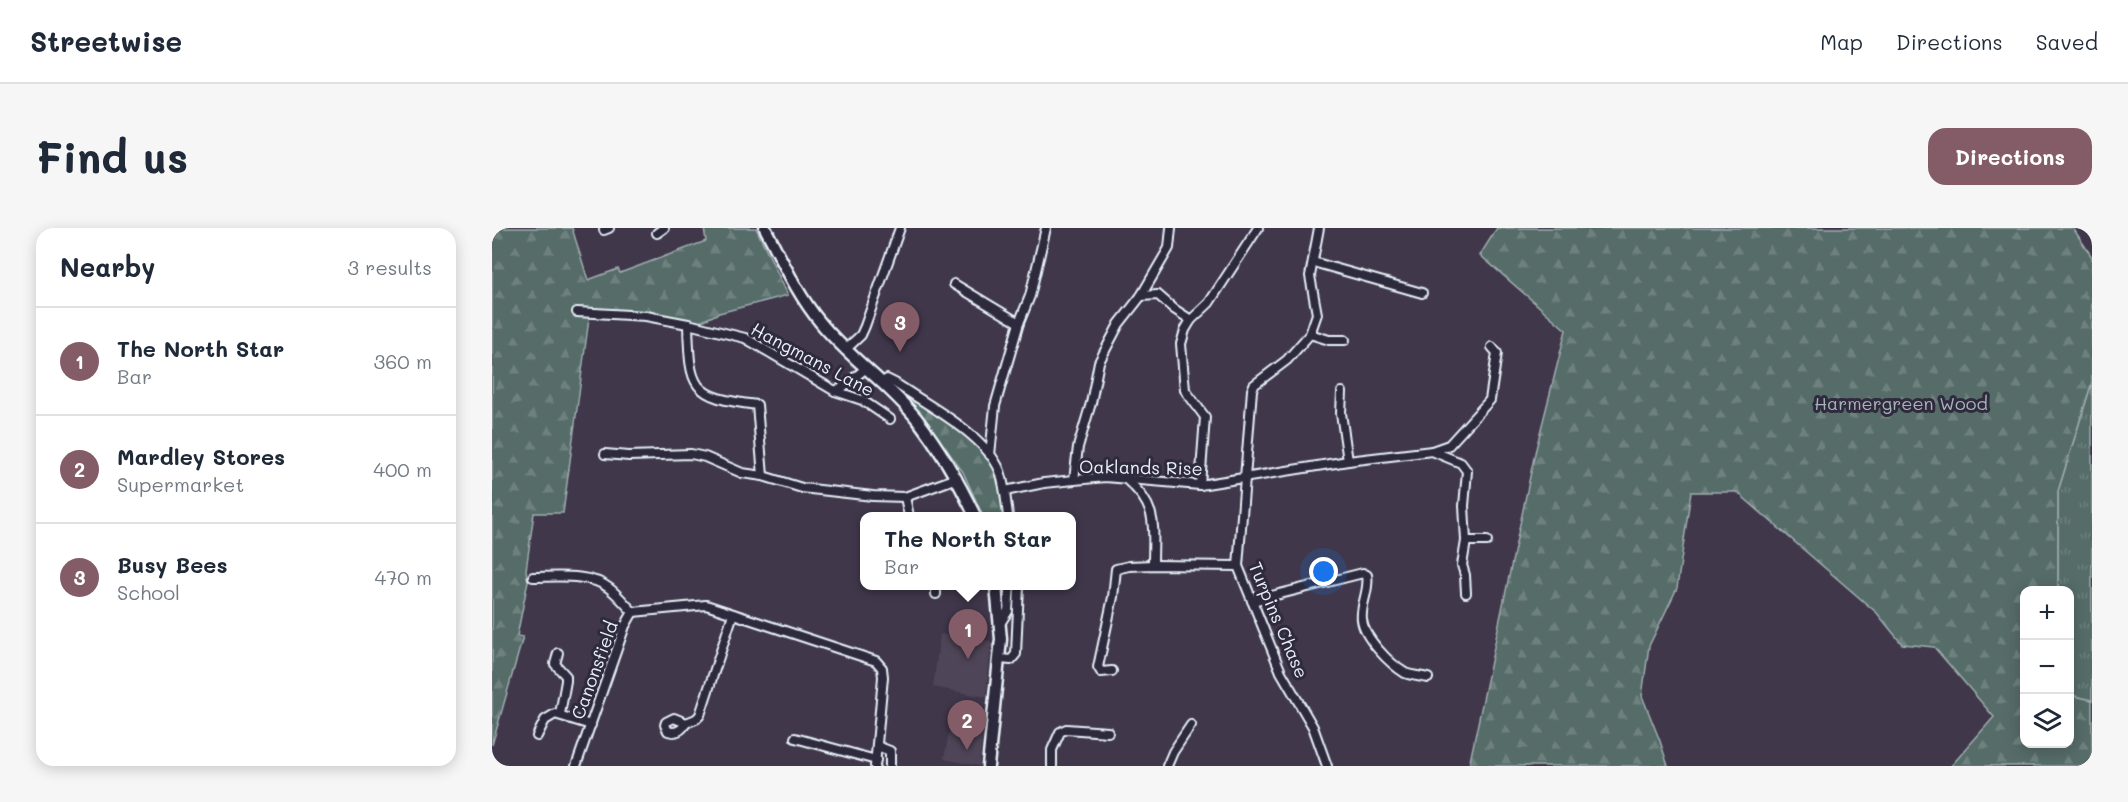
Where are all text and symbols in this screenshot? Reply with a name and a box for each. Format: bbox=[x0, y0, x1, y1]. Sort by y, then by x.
text: Streetwise bbox=[30, 23, 182, 59]
text: Map bbox=[1820, 28, 1863, 55]
text: Directions bbox=[1896, 28, 2003, 55]
text: Saved bbox=[2036, 28, 2098, 55]
button: Directions bbox=[1928, 128, 2092, 185]
text: Find us bbox=[36, 129, 188, 184]
text: Nearby bbox=[60, 250, 155, 284]
text: 3 results bbox=[347, 254, 432, 280]
pin: 3 bbox=[880, 302, 920, 352]
street label: Hangmans Lane bbox=[747, 316, 879, 402]
text: The North Star bbox=[117, 334, 284, 363]
text: 1 bbox=[75, 348, 84, 374]
text: 360 m bbox=[374, 348, 432, 374]
text: Bar bbox=[117, 363, 152, 389]
park label: Harmergreen Wood bbox=[1814, 391, 1988, 415]
text: Mardley Stores bbox=[117, 442, 285, 471]
street label: Oaklands Rise bbox=[1079, 454, 1203, 480]
text: 2 bbox=[74, 456, 85, 482]
text: 400 m bbox=[373, 456, 432, 482]
text: Supermarket bbox=[117, 471, 244, 497]
popup bbox=[860, 512, 1076, 590]
text: The North Star bbox=[884, 524, 1052, 553]
text: Busy Bees bbox=[117, 550, 228, 579]
text: Bar bbox=[884, 553, 919, 579]
your location bbox=[1309, 557, 1338, 586]
street label: Turpins Chase bbox=[1244, 558, 1314, 682]
text: 3 bbox=[74, 564, 86, 590]
text: 470 m bbox=[374, 564, 432, 590]
text: School bbox=[117, 579, 180, 605]
map controls bbox=[2020, 586, 2074, 748]
button: + bbox=[2020, 586, 2074, 640]
pin: 1 bbox=[948, 610, 988, 659]
street label: Canonsfield bbox=[565, 617, 623, 723]
button: − bbox=[2020, 640, 2074, 694]
button: layers bbox=[2020, 694, 2074, 748]
pin: 2 bbox=[948, 700, 986, 750]

